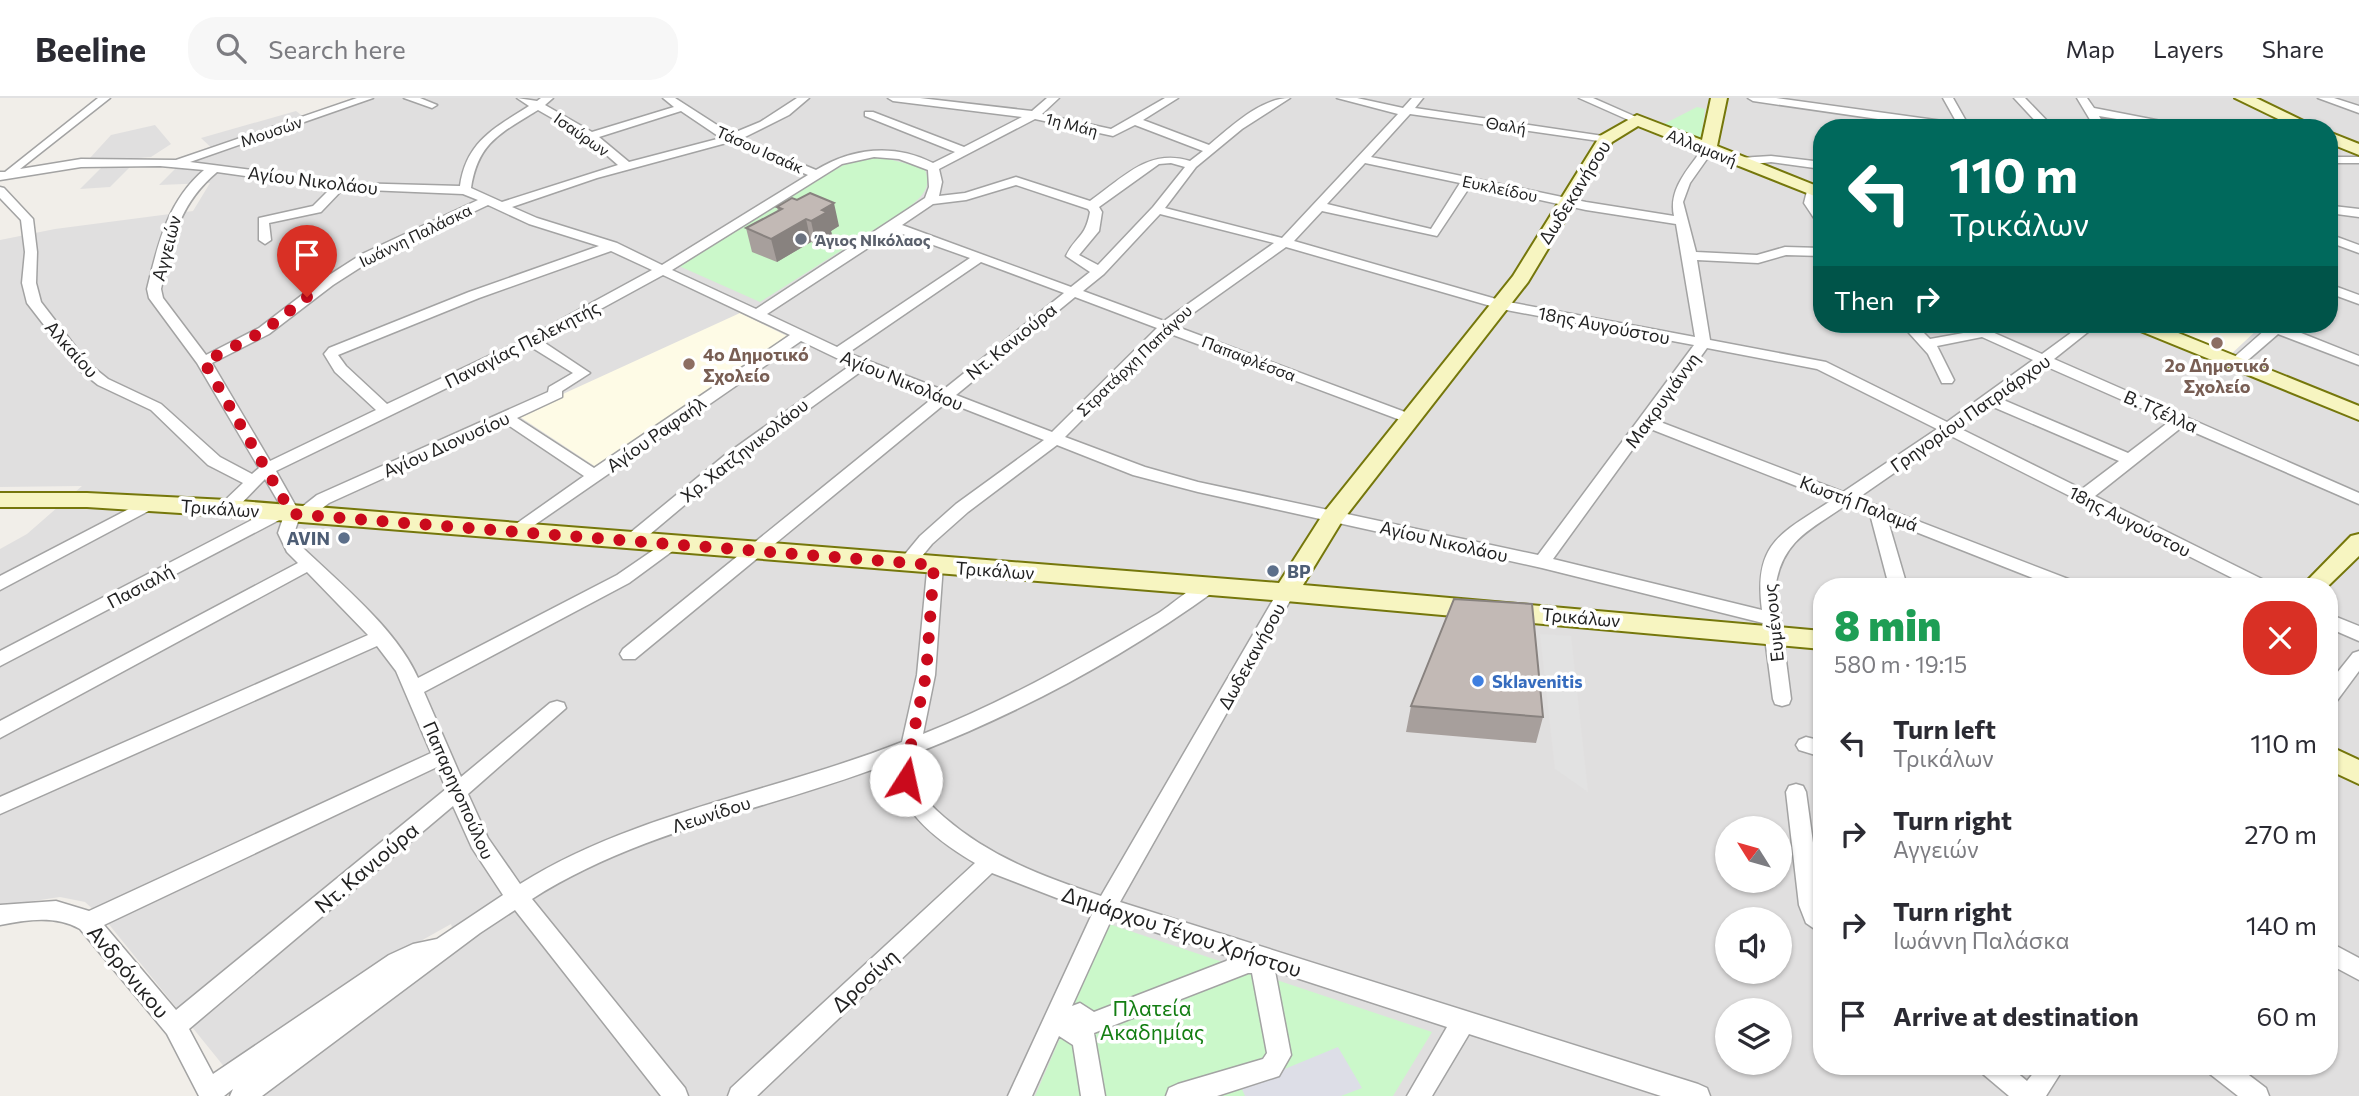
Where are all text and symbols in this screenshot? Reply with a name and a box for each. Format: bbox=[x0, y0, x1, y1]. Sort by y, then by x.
search box bbox=[188, 17, 678, 80]
text: Beeline bbox=[35, 28, 146, 69]
icon: search bbox=[212, 29, 250, 67]
text: Search here bbox=[268, 33, 406, 64]
text: Map bbox=[2066, 34, 2115, 63]
text: Layers bbox=[2153, 34, 2224, 63]
text: Share bbox=[2262, 34, 2324, 63]
street label: Ισαύρων bbox=[551, 108, 613, 160]
street label: 1η Μάη bbox=[1044, 108, 1100, 140]
street label: Μουσών bbox=[238, 112, 304, 150]
street label: Θαλή bbox=[1484, 112, 1528, 138]
street label: Τάσου Ισαάκ bbox=[714, 121, 807, 177]
street label: Αλλαμανή bbox=[1664, 124, 1740, 170]
street label: Δωδεκανήσου bbox=[1533, 136, 1615, 248]
text: 110 m bbox=[1949, 143, 2078, 203]
icon: left bbox=[1834, 147, 1925, 238]
street label: Αγίου Νικολάου bbox=[247, 161, 379, 199]
street label: Ευκλείδου bbox=[1461, 171, 1539, 205]
street label: Ιωάννη Παλάσκα bbox=[356, 200, 474, 270]
text: Τρικάλων bbox=[1949, 203, 2089, 243]
street label: Αγγειών bbox=[147, 213, 185, 283]
pin bbox=[277, 225, 337, 297]
place label: Άγιος ΝΙκόλαος bbox=[814, 230, 931, 249]
marker: Άγιος ΝΙκόλαος bbox=[793, 231, 809, 247]
icon: arrive bbox=[288, 236, 326, 274]
icon: right bbox=[1908, 280, 1946, 318]
text: Then bbox=[1834, 284, 1894, 315]
street label: Παναγίας Πελεκητής bbox=[441, 295, 603, 393]
street label: Ντ. Κανιούρα bbox=[962, 298, 1060, 384]
street label: Στρατάρχη Παπάγου bbox=[1073, 300, 1195, 420]
street label: 18ης Αυγούστου bbox=[1536, 301, 1672, 349]
street label: Αλκαίου bbox=[41, 316, 103, 382]
street label: Παπαφλέσσα bbox=[1199, 331, 1299, 385]
marker: 2ο Δημοτικό Σχολείο bbox=[2209, 335, 2225, 351]
place label: 4ο Δημοτικό Σχολείο bbox=[703, 343, 809, 386]
street label: Αγίου Νικολάου bbox=[837, 345, 967, 415]
street label: Μακρυγιάννη bbox=[1620, 348, 1704, 452]
street label: Γρηγορίου Πατριάρχου bbox=[1886, 349, 2054, 477]
place label: 2ο Δημοτικό Σχολείο bbox=[2165, 354, 2270, 397]
marker: 4ο Δημοτικό Σχολείο bbox=[681, 356, 697, 372]
street label: Β. Τζέλλα bbox=[2121, 385, 2201, 437]
street label: Αγίου Ραφαήλ bbox=[602, 391, 710, 476]
street label: Χρ. Χατζηνικολάου bbox=[676, 393, 812, 507]
street label: Αγίου Διονυσίου bbox=[379, 406, 513, 482]
street label: Κωστή Παλαμά bbox=[1797, 470, 1921, 536]
street label: 18ης Αυγούστου bbox=[2065, 481, 2195, 561]
street label: Τρικάλων bbox=[180, 494, 260, 522]
street label: Αγίου Νικολάου bbox=[1378, 516, 1510, 566]
place label: AVIN bbox=[286, 527, 330, 549]
marker: AVIN bbox=[336, 530, 352, 546]
street label: Τρικάλων bbox=[955, 556, 1035, 584]
street label: Πασιαλή bbox=[103, 559, 177, 613]
place label: BP bbox=[1287, 560, 1311, 582]
marker: BP bbox=[1265, 563, 1281, 579]
street label: Ευμένους bbox=[1758, 583, 1788, 663]
text: 8 min bbox=[1834, 598, 1942, 650]
street label: Δωδεκανήσου bbox=[1213, 599, 1289, 713]
button: close bbox=[2243, 601, 2317, 675]
street label: Τρικάλων bbox=[1541, 603, 1621, 631]
text: 580 m · 19:15 bbox=[1834, 650, 1967, 678]
place label: Sklavenitis bbox=[1492, 670, 1583, 692]
marker: Sklavenitis bbox=[1470, 673, 1486, 689]
text: Turn left bbox=[1893, 713, 1996, 744]
street label: Παπαρηγοπούλου bbox=[419, 718, 499, 862]
icon: left bbox=[1834, 724, 1872, 762]
text: 110 m bbox=[2250, 727, 2317, 758]
position arrow bbox=[869, 743, 943, 817]
text: Τρικάλων bbox=[1893, 744, 1994, 772]
street label: Λεωνίδου bbox=[669, 791, 753, 837]
text: Turn right bbox=[1893, 804, 2012, 835]
icon: right bbox=[1834, 815, 1872, 853]
street label: Ντ. Κανιούρα bbox=[309, 816, 423, 918]
north arrow bbox=[1715, 816, 1792, 892]
map controls bbox=[1715, 816, 1792, 1075]
text: 270 m bbox=[2244, 818, 2317, 849]
text: Αγγειών bbox=[1893, 835, 1979, 863]
street label: Δημάρχου Τέγου Χρήστου bbox=[1059, 880, 1305, 982]
text: Turn right bbox=[1893, 895, 2012, 926]
icon: right bbox=[1834, 906, 1872, 944]
button: sound bbox=[1715, 907, 1792, 984]
text: 140 m bbox=[2246, 909, 2317, 940]
street label: Ανδρόνικου bbox=[83, 919, 175, 1023]
text: Ιωάννη Παλάσκα bbox=[1893, 926, 2069, 954]
street label: Δροσίνη bbox=[826, 943, 902, 1017]
park label: Πλατεία Ακαδημίας bbox=[1100, 995, 1204, 1044]
icon: arrive bbox=[1834, 997, 1872, 1035]
button: layers bbox=[1715, 998, 1792, 1075]
text: Arrive at destination bbox=[1893, 1000, 2139, 1031]
text: 60 m bbox=[2257, 1000, 2317, 1031]

